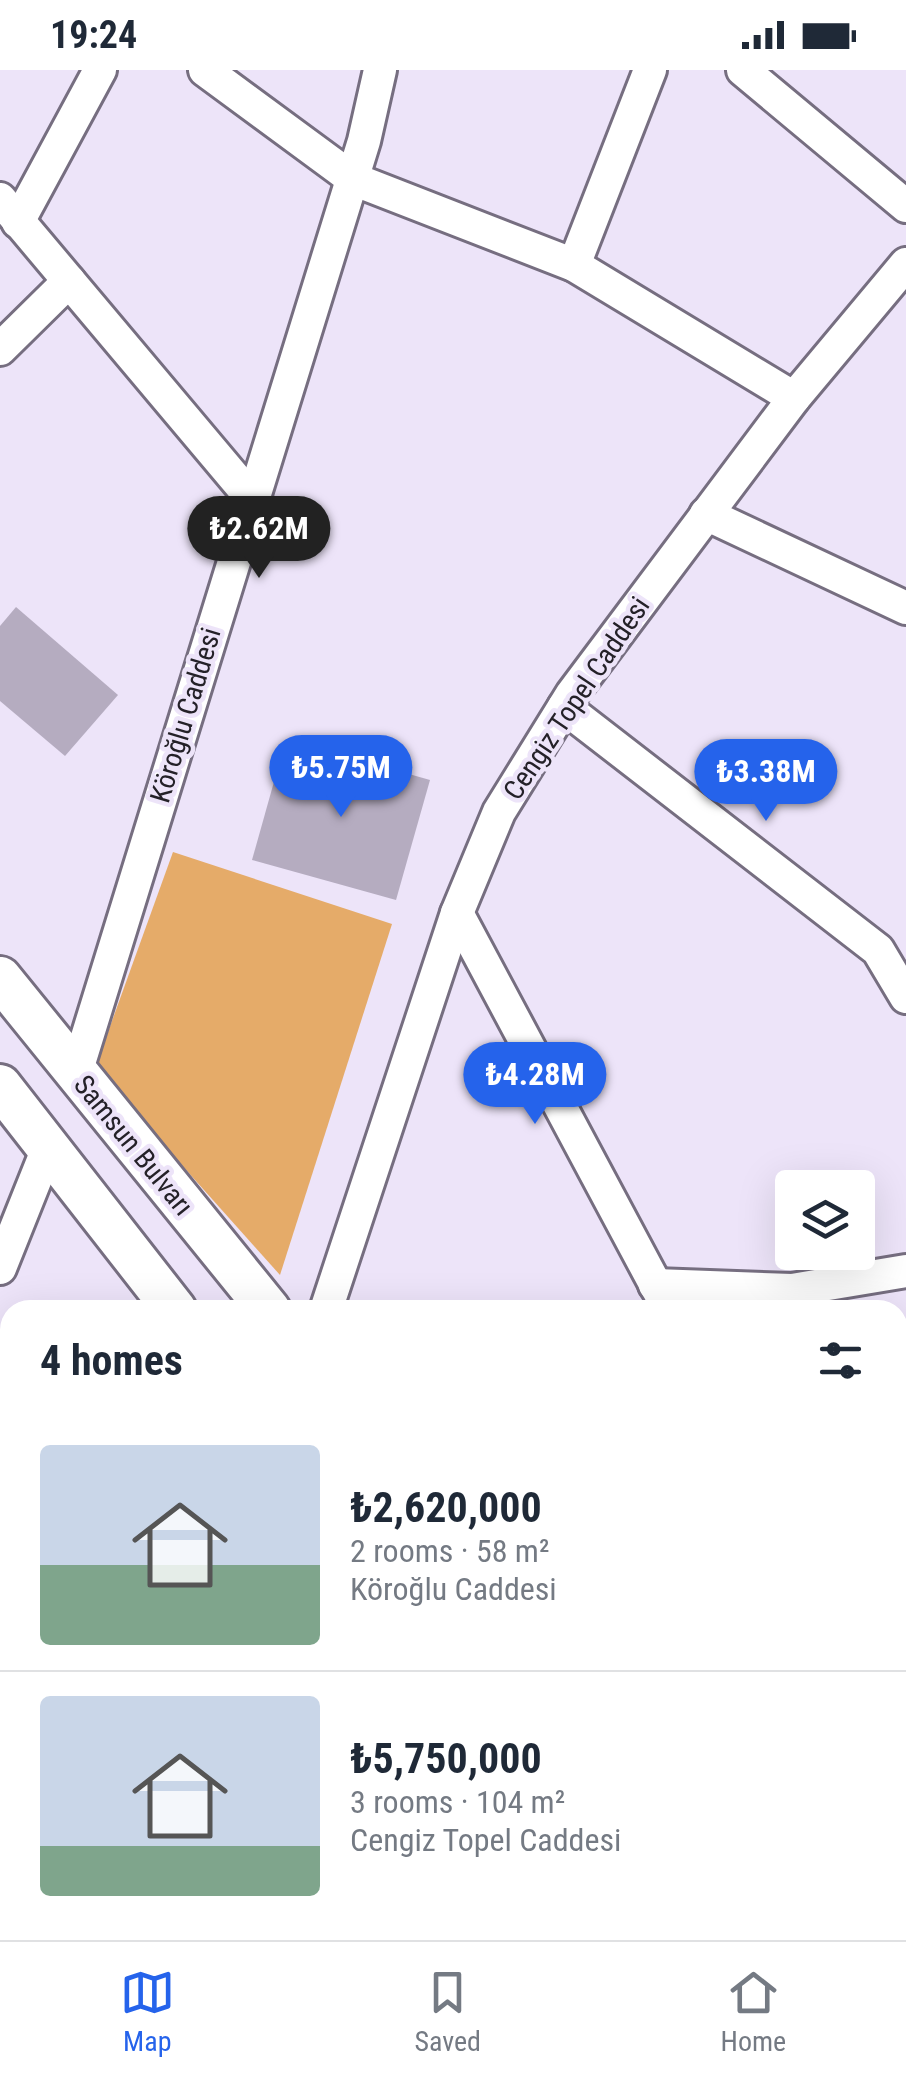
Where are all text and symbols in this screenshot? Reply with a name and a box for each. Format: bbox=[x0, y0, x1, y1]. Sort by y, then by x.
text: 19:24 bbox=[50, 13, 137, 57]
pin: ₺2.62M bbox=[178, 496, 340, 581]
text: ₺2.62M bbox=[209, 509, 309, 547]
street label: Cengiz Topel Caddesi bbox=[496, 591, 656, 806]
street label: Köroğlu Caddesi bbox=[143, 624, 228, 806]
pin: ₺5.75M bbox=[260, 735, 422, 820]
pin: ₺3.38M bbox=[685, 739, 847, 824]
text: ₺5.75M bbox=[291, 748, 391, 786]
text: ₺3.38M bbox=[716, 752, 816, 790]
pin: ₺4.28M bbox=[454, 1042, 616, 1127]
text: ₺4.28M bbox=[485, 1055, 585, 1093]
street label: Samsun Bulvarı bbox=[67, 1069, 200, 1222]
map controls bbox=[775, 1170, 875, 1270]
button: layers bbox=[775, 1170, 875, 1270]
icon: filters bbox=[813, 1333, 868, 1388]
text: 4 homes bbox=[40, 1336, 183, 1385]
text: ₺2,620,000 bbox=[350, 1483, 542, 1532]
icon: home bbox=[120, 1485, 240, 1605]
text: 2 rooms · 58 m² bbox=[350, 1532, 549, 1570]
text: Köroğlu Caddesi bbox=[350, 1570, 557, 1608]
text: ₺5,750,000 bbox=[350, 1734, 542, 1783]
icon: home bbox=[120, 1736, 240, 1856]
text: 3 rooms · 104 m² bbox=[350, 1783, 565, 1821]
text: Cengiz Topel Caddesi bbox=[350, 1821, 621, 1859]
tab: Map bbox=[120, 1965, 175, 2058]
tab: Saved bbox=[414, 1965, 481, 2058]
tab: Home bbox=[721, 1965, 786, 2058]

